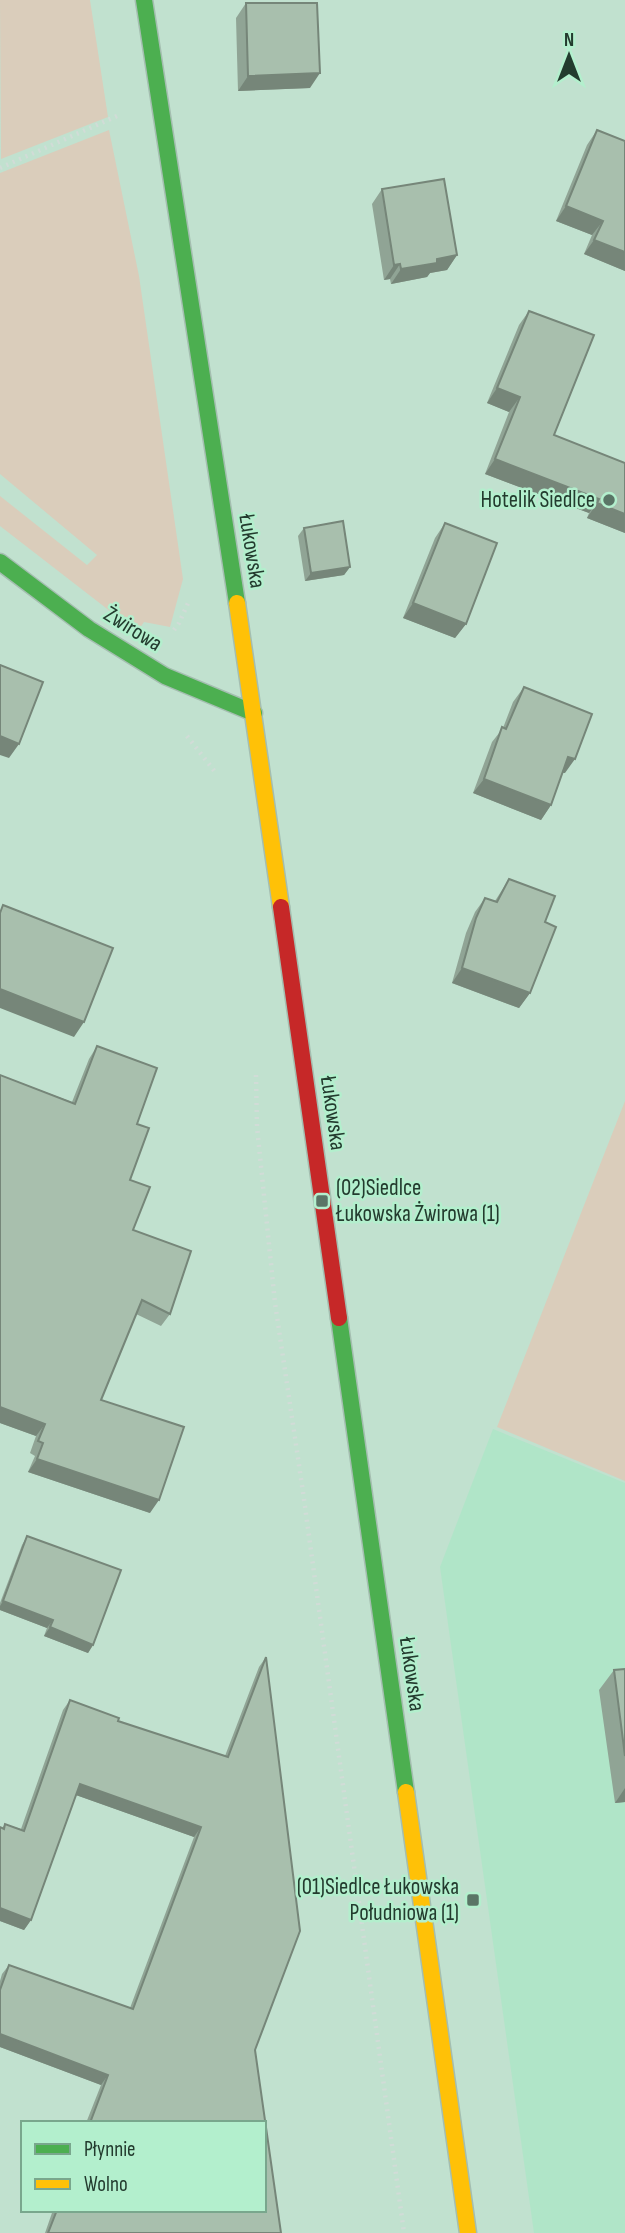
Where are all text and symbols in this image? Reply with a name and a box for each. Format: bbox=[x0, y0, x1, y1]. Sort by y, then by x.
north arrow bbox=[534, 21, 604, 91]
text: N bbox=[564, 29, 574, 52]
place label: Hotelik Siedlce bbox=[481, 486, 595, 514]
marker: Hotelik Siedlce bbox=[601, 492, 617, 508]
street label: Łukowska bbox=[232, 511, 272, 590]
street label: Żwirowa bbox=[99, 600, 167, 658]
street label: Łukowska bbox=[314, 1073, 352, 1152]
place label: (02)Siedlce Łukowska Żwirowa (1) bbox=[335, 1174, 500, 1228]
marker: (02)Siedlce Łukowska Żwirowa (1) bbox=[314, 1193, 330, 1209]
street label: Łukowska bbox=[393, 1634, 431, 1713]
place label: (01)Siedlce Łukowska Południowa (1) bbox=[297, 1873, 459, 1927]
marker: (01)Siedlce Łukowska Południowa (1) bbox=[465, 1892, 481, 1908]
legend bbox=[21, 2121, 266, 2212]
text: Płynnie bbox=[84, 2137, 136, 2162]
text: Wolno bbox=[84, 2172, 128, 2197]

